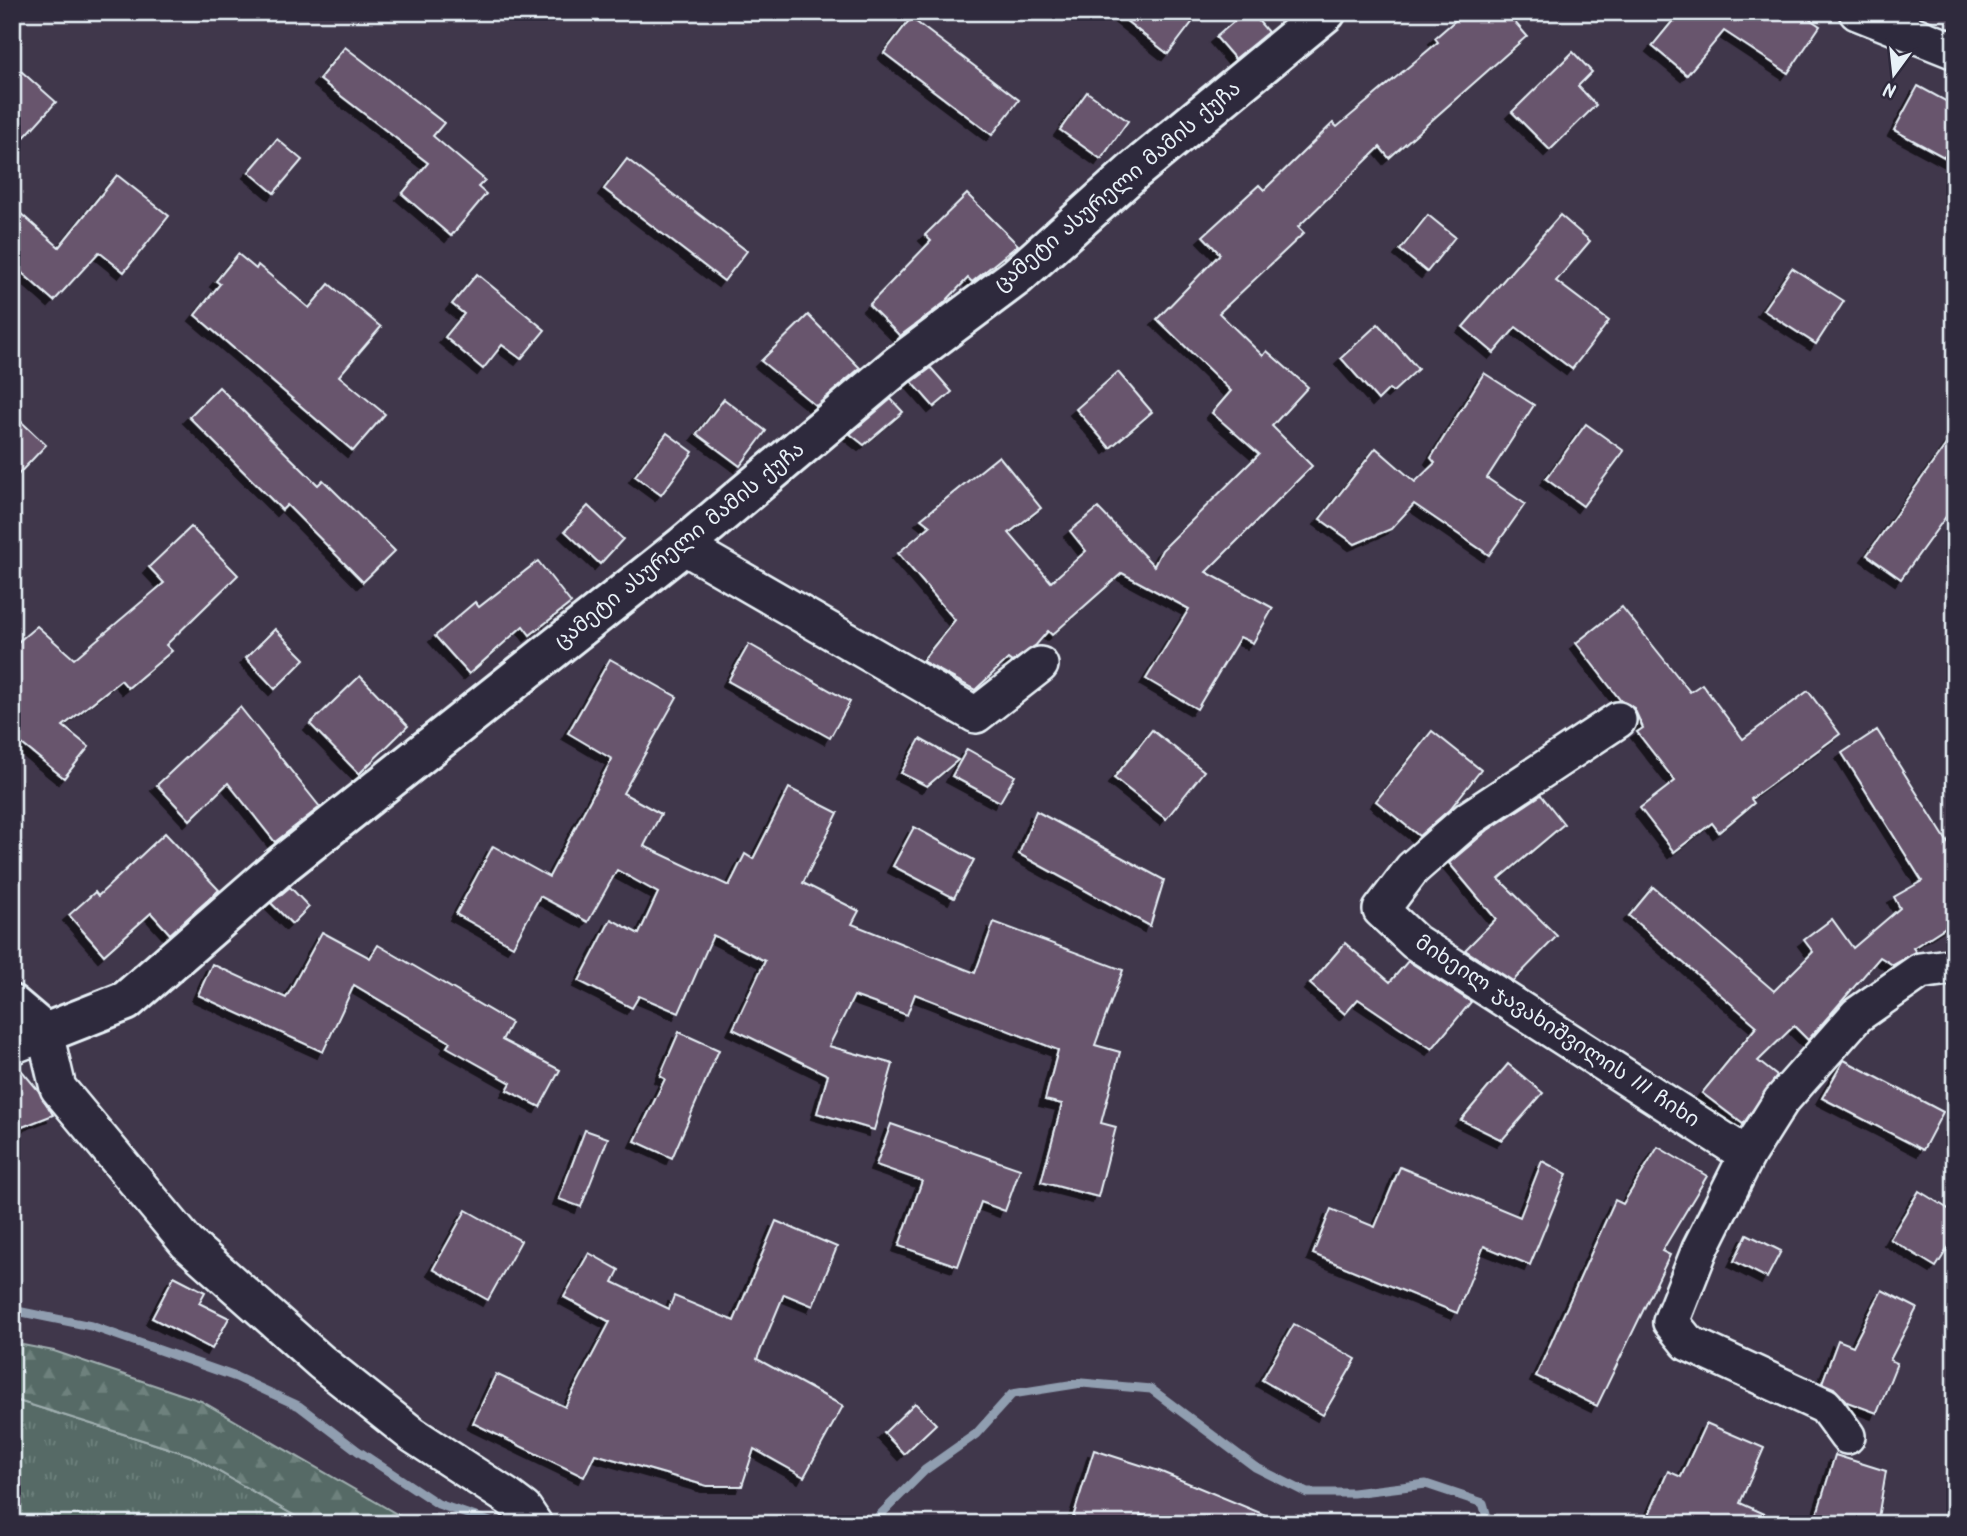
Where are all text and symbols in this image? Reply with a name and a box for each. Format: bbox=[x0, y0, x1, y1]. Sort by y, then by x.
north arrow bbox=[1858, 38, 1928, 108]
text: N bbox=[1880, 72, 1900, 105]
street label: ცამეტი ასურელი მამის ქუჩა bbox=[987, 73, 1249, 301]
street label: ცამეტი ასურელი მამის ქუჩა bbox=[548, 434, 812, 658]
street label: მიხეილ ჯავახიშვილის III ჩიხი bbox=[1408, 927, 1706, 1137]

